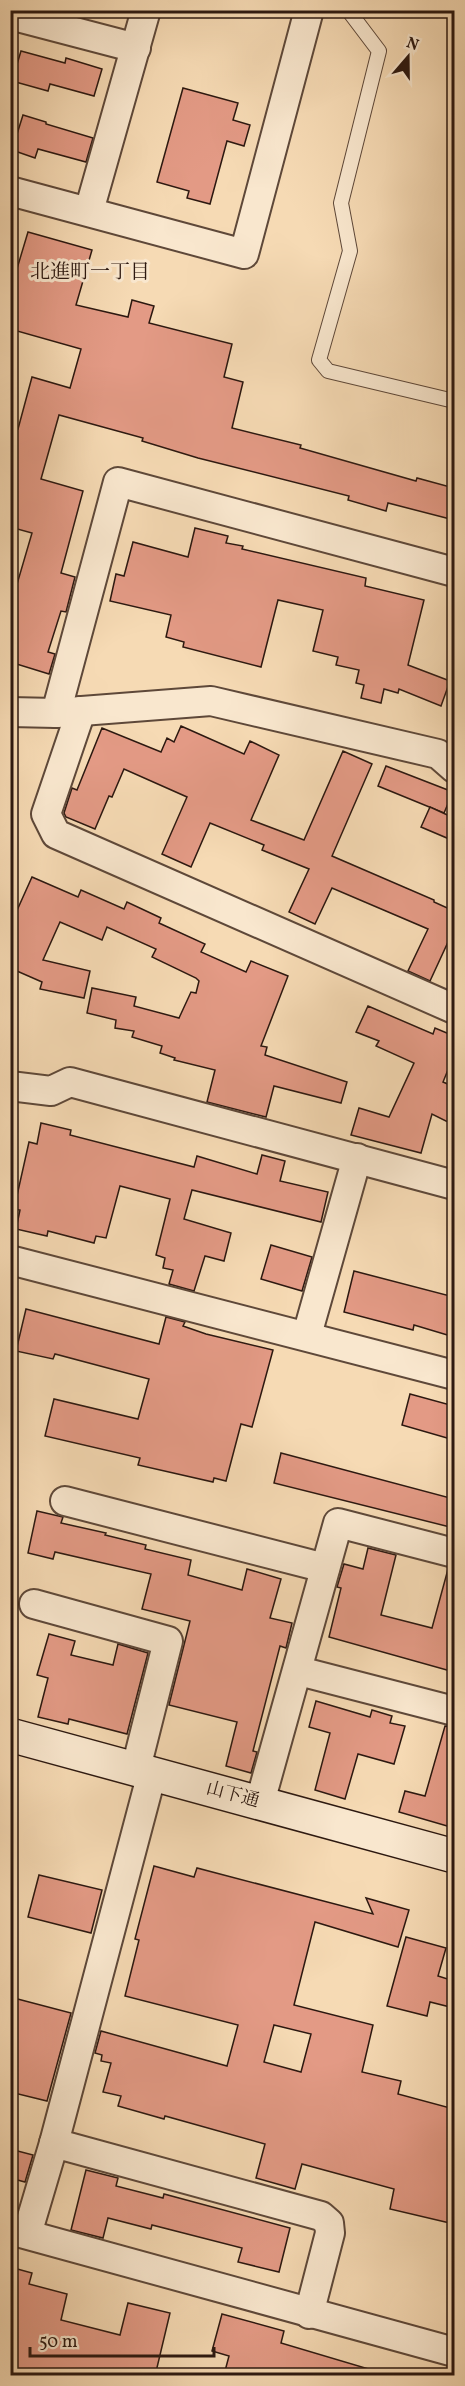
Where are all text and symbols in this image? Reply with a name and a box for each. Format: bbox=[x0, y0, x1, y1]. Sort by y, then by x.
north arrow bbox=[378, 27, 438, 87]
text: N bbox=[403, 32, 422, 57]
district label: 北進町一丁目 bbox=[30, 259, 150, 287]
street label: 山下通 bbox=[203, 1776, 262, 1815]
scale bar bbox=[30, 2320, 214, 2358]
text: 50 m bbox=[39, 2330, 78, 2355]

